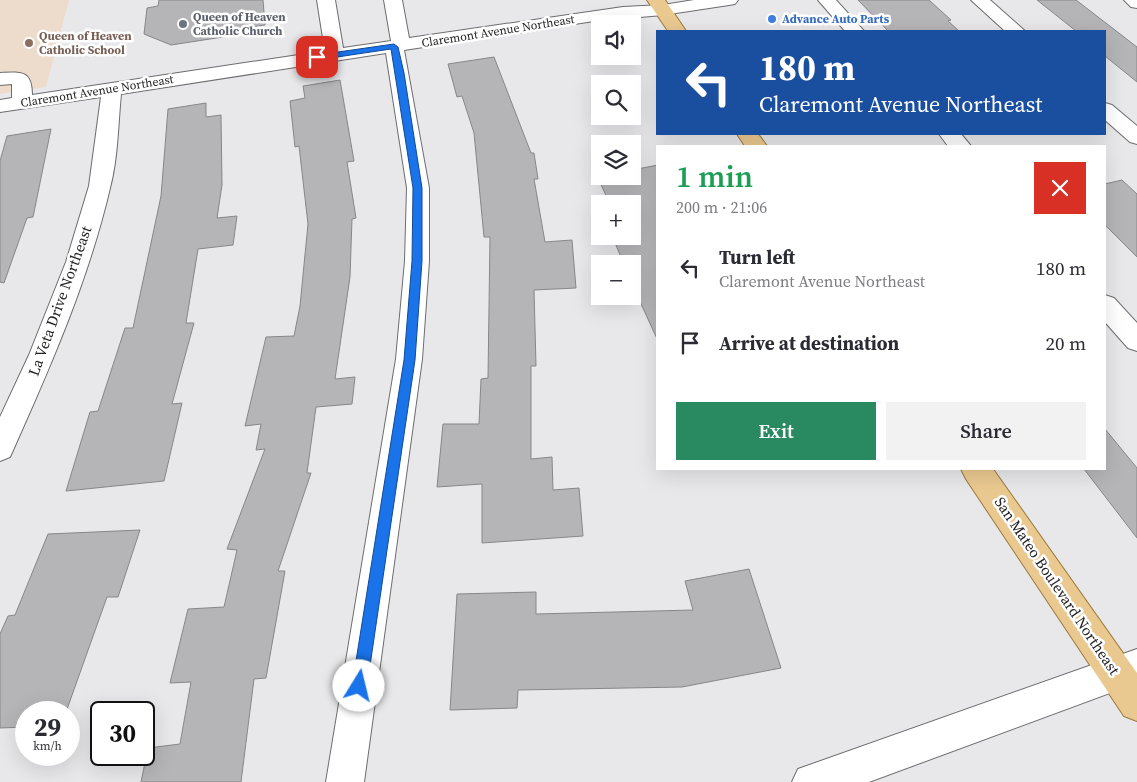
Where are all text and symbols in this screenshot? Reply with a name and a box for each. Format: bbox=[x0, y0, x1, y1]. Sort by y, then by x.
place label: Queen of Heaven Catholic Church bbox=[193, 9, 286, 39]
street label: Claremont Avenue Northeast bbox=[420, 11, 576, 51]
place label: Advance Auto Parts bbox=[782, 11, 890, 27]
marker: Advance Auto Parts bbox=[766, 13, 778, 25]
map controls bbox=[591, 15, 641, 305]
button: sound bbox=[591, 15, 641, 65]
marker: Queen of Heaven Catholic Church bbox=[177, 18, 189, 30]
place label: Queen of Heaven Catholic School bbox=[39, 28, 132, 58]
pin bbox=[296, 36, 338, 78]
marker: Queen of Heaven Catholic School bbox=[23, 37, 35, 49]
icon: arrive bbox=[303, 43, 331, 71]
text: 180 m bbox=[759, 44, 855, 92]
icon: left bbox=[676, 50, 741, 115]
street label: Claremont Avenue Northeast bbox=[19, 71, 175, 111]
button: search bbox=[591, 75, 641, 125]
text: Claremont Avenue Northeast bbox=[759, 89, 1042, 119]
button: layers bbox=[591, 135, 641, 185]
text: 1 min bbox=[676, 156, 753, 197]
button: close bbox=[1034, 162, 1086, 214]
button: + bbox=[591, 195, 641, 245]
text: 200 m · 21:06 bbox=[676, 196, 767, 218]
street label: La Veta Drive Northeast bbox=[23, 223, 96, 379]
text: Turn left bbox=[719, 244, 795, 270]
icon: left bbox=[676, 254, 704, 282]
button: − bbox=[591, 255, 641, 305]
text: 180 m bbox=[1036, 255, 1086, 281]
text: Claremont Avenue Northeast bbox=[719, 270, 925, 292]
icon: arrive bbox=[676, 329, 704, 357]
text: Arrive at destination bbox=[719, 330, 899, 356]
text: 20 m bbox=[1045, 330, 1086, 356]
button: Exit bbox=[676, 402, 876, 460]
button: Share bbox=[886, 402, 1086, 460]
street label: San Mateo Boulevard Northeast bbox=[990, 493, 1125, 679]
position arrow bbox=[332, 659, 384, 711]
speed limit sign: 30 bbox=[90, 701, 155, 766]
text: 29 bbox=[34, 710, 61, 744]
text: km/h bbox=[33, 738, 62, 754]

